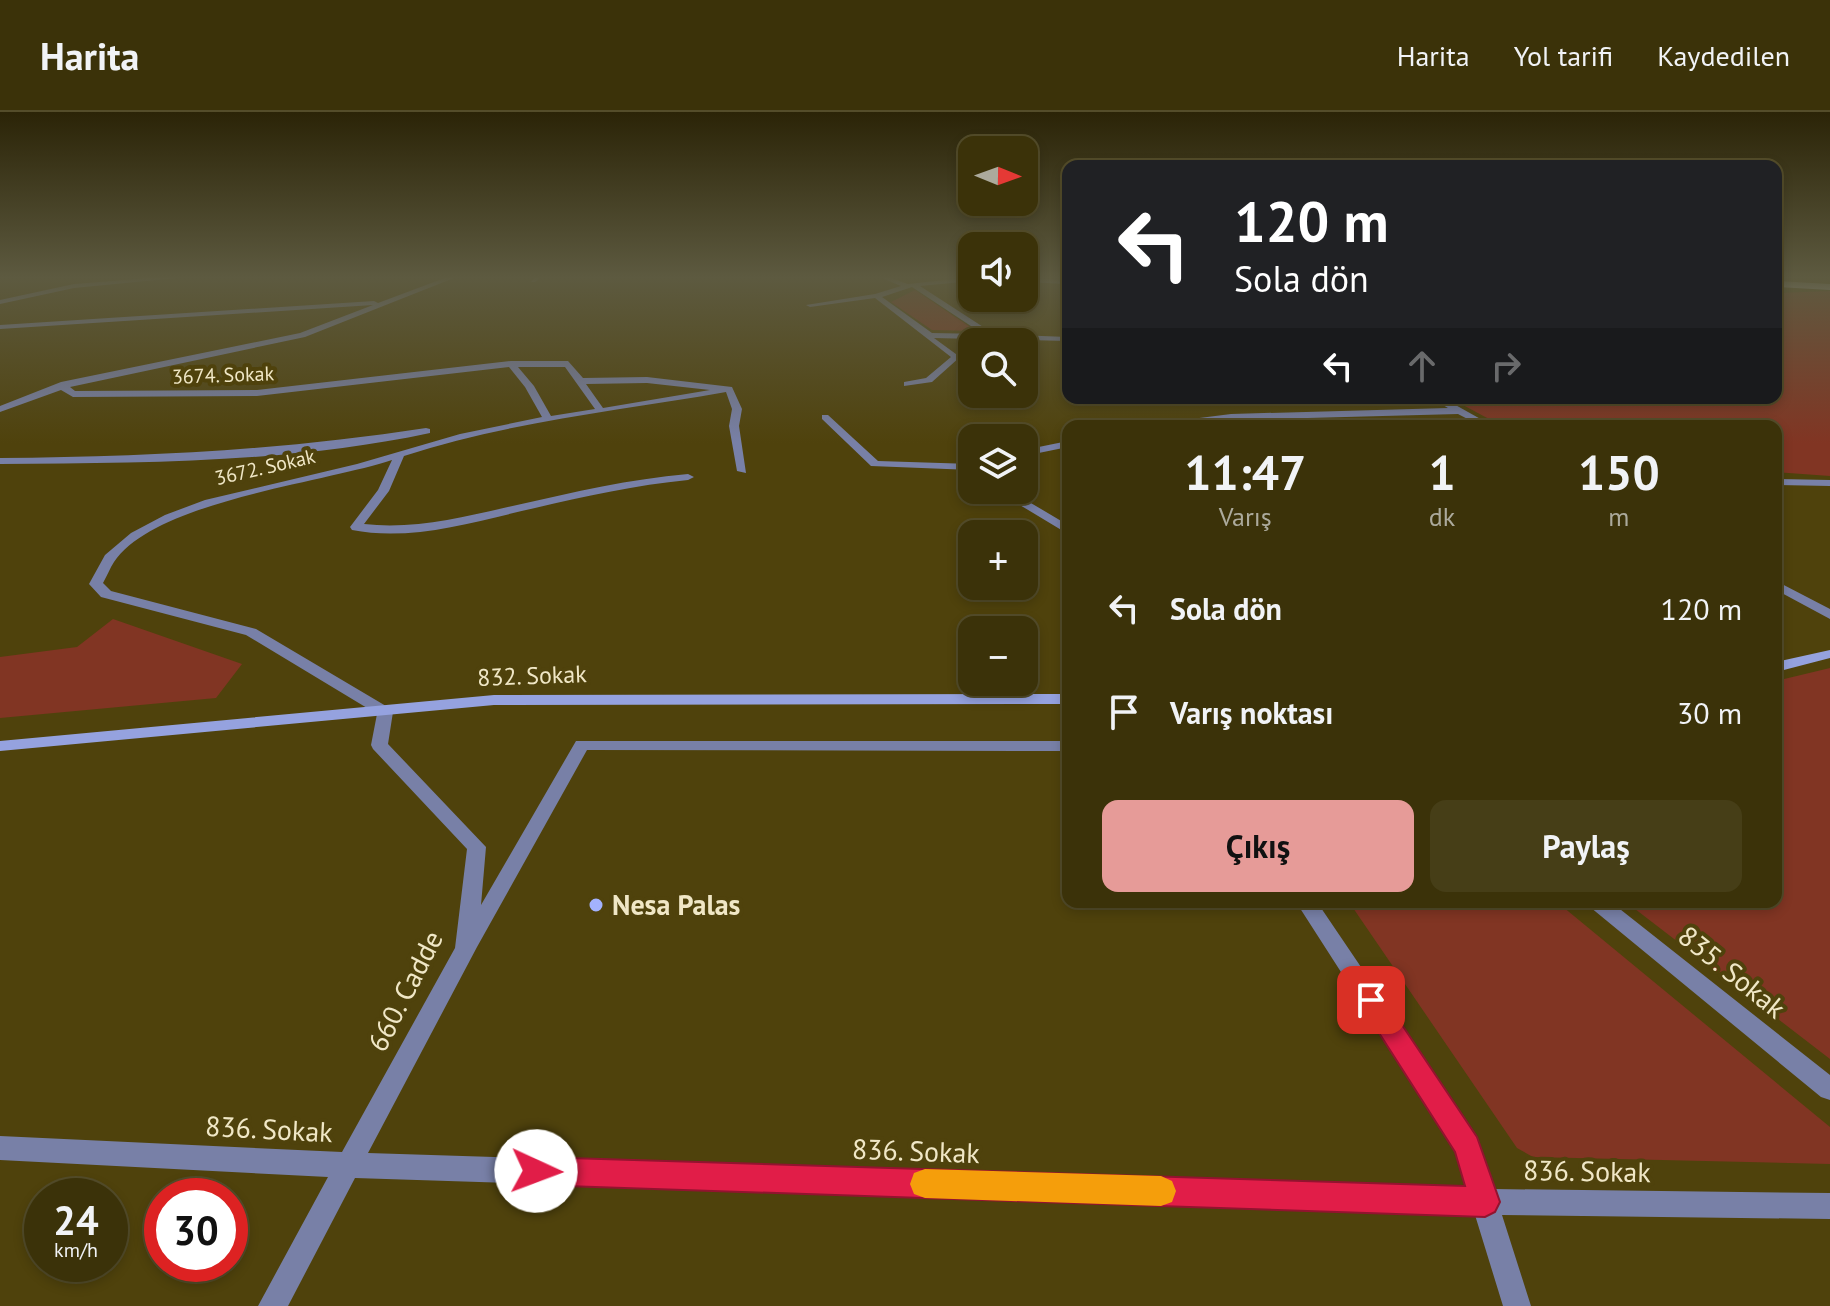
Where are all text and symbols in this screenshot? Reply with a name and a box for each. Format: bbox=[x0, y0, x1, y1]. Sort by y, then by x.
text: Harita bbox=[40, 31, 139, 80]
text: Harita bbox=[1397, 37, 1470, 74]
text: Yol tarifi bbox=[1514, 37, 1613, 74]
text: Kaydedilen bbox=[1657, 37, 1790, 74]
north arrow bbox=[958, 136, 1038, 216]
map controls bbox=[958, 136, 1038, 696]
text: 120 m bbox=[1234, 185, 1389, 257]
icon: left bbox=[1102, 192, 1206, 296]
button: sound bbox=[958, 232, 1038, 312]
text: Sola dön bbox=[1234, 255, 1369, 302]
button: search bbox=[958, 328, 1038, 408]
icon: left bbox=[1316, 344, 1360, 388]
icon: ahead bbox=[1400, 344, 1444, 388]
icon: right bbox=[1484, 344, 1528, 388]
street label: 3674. Sokak bbox=[172, 360, 275, 390]
button: layers bbox=[958, 424, 1038, 504]
text: 11:47 bbox=[1184, 441, 1306, 503]
text: 1 bbox=[1428, 441, 1456, 503]
text: 150 bbox=[1578, 441, 1660, 503]
street label: 3672. Sokak bbox=[212, 443, 318, 491]
text: Varış bbox=[1219, 500, 1272, 533]
text: dk bbox=[1429, 500, 1455, 533]
text: m bbox=[1608, 500, 1629, 533]
button: + bbox=[958, 520, 1038, 600]
icon: left bbox=[1102, 586, 1146, 630]
text: Sola dön bbox=[1170, 589, 1282, 628]
text: 120 m bbox=[1661, 589, 1742, 628]
button: − bbox=[958, 616, 1038, 696]
street label: 832. Sokak bbox=[477, 658, 588, 693]
icon: arrive bbox=[1102, 690, 1146, 734]
text: Varış noktası bbox=[1170, 693, 1333, 732]
text: 30 m bbox=[1677, 693, 1742, 732]
button: Çıkış bbox=[1102, 800, 1414, 892]
button: Paylaş bbox=[1430, 800, 1742, 892]
place label: Nesa Palas bbox=[612, 886, 741, 923]
marker: Nesa Palas bbox=[587, 896, 605, 914]
street label: 835. Sokak bbox=[1671, 917, 1794, 1027]
street label: 660. Cadde bbox=[358, 924, 451, 1057]
pin bbox=[1337, 966, 1405, 1034]
icon: arrive bbox=[1349, 978, 1393, 1022]
street label: 836. Sokak bbox=[204, 1107, 334, 1150]
position arrow bbox=[494, 1129, 578, 1213]
street label: 836. Sokak bbox=[852, 1130, 981, 1171]
street label: 836. Sokak bbox=[1523, 1151, 1652, 1190]
speed limit sign: 30 bbox=[144, 1178, 248, 1282]
text: 24 bbox=[53, 1194, 99, 1246]
text: km/h bbox=[54, 1237, 98, 1263]

